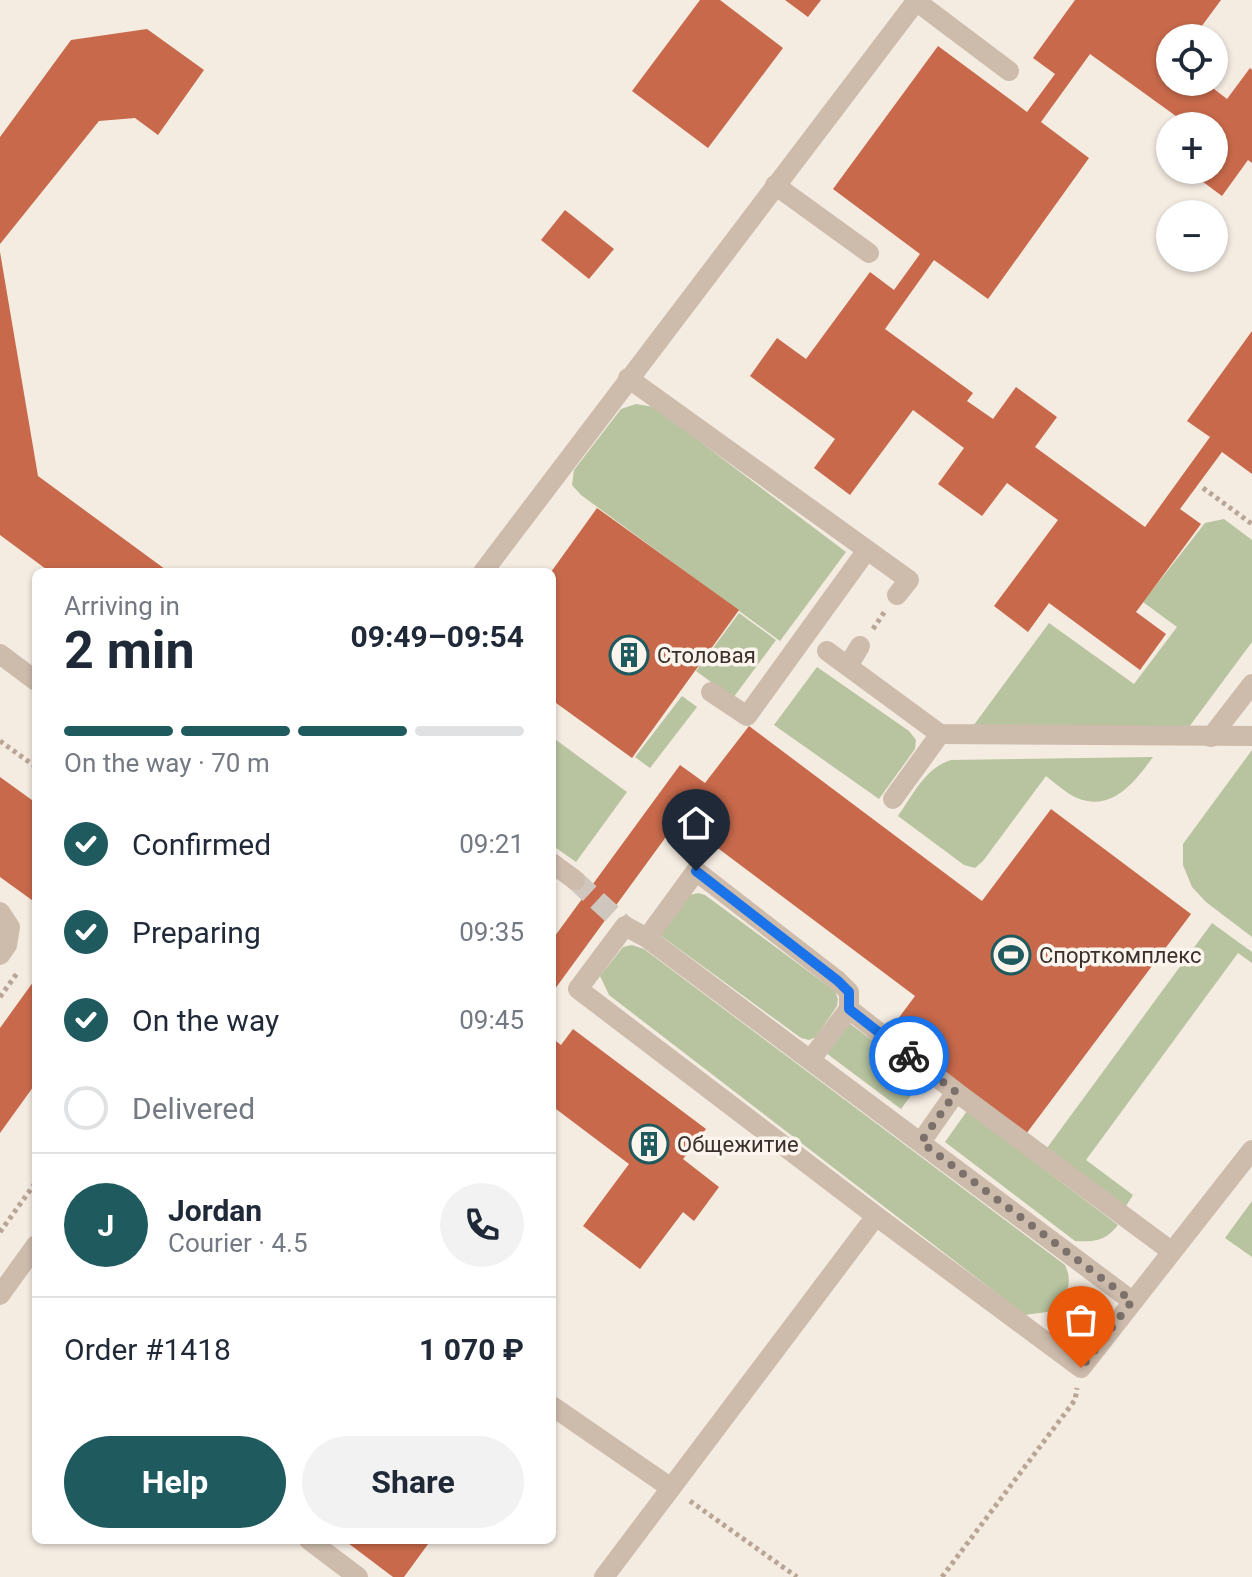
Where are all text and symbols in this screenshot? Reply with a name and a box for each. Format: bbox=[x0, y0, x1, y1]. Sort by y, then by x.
map controls bbox=[1156, 24, 1228, 272]
button: locate bbox=[1156, 24, 1228, 96]
button: + bbox=[1156, 112, 1228, 184]
button: − bbox=[1156, 200, 1228, 272]
text: Arriving in bbox=[64, 591, 180, 621]
text: 09:49–09:54 bbox=[350, 619, 524, 654]
text: 2 min bbox=[64, 620, 195, 681]
building icon: Столовая bbox=[608, 634, 650, 676]
place label: Столовая bbox=[657, 643, 756, 668]
text: On the way · 70 m bbox=[64, 748, 270, 778]
pin bbox=[662, 789, 730, 871]
icon: home bbox=[674, 801, 718, 845]
icon: check bbox=[64, 822, 108, 866]
text: Confirmed bbox=[132, 827, 271, 862]
text: 09:21 bbox=[459, 829, 524, 859]
icon: check bbox=[64, 910, 108, 954]
text: Preparing bbox=[132, 915, 261, 950]
text: 09:35 bbox=[459, 917, 524, 947]
sports icon: Спорткомплекс bbox=[990, 934, 1032, 976]
place label: Спорткомплекс bbox=[1039, 943, 1202, 968]
icon: check bbox=[64, 998, 108, 1042]
text: On the way bbox=[132, 1003, 279, 1038]
text: 09:45 bbox=[459, 1005, 524, 1035]
courier bbox=[869, 1016, 949, 1096]
icon: bike bbox=[887, 1034, 931, 1078]
text: Delivered bbox=[132, 1091, 255, 1126]
building icon: Общежитие bbox=[628, 1123, 670, 1165]
place label: Общежитие bbox=[677, 1132, 799, 1157]
button: phone bbox=[440, 1183, 524, 1267]
text: Jordan bbox=[168, 1193, 262, 1228]
text: J bbox=[98, 1208, 114, 1243]
text: Courier · 4.5 bbox=[168, 1228, 308, 1258]
pin bbox=[1047, 1286, 1115, 1368]
icon: bag bbox=[1059, 1298, 1103, 1342]
text: Order #1418 bbox=[64, 1332, 231, 1367]
text: 1 070 ₽ bbox=[419, 1332, 524, 1367]
button: Help bbox=[64, 1436, 286, 1528]
button: Share bbox=[302, 1436, 524, 1528]

